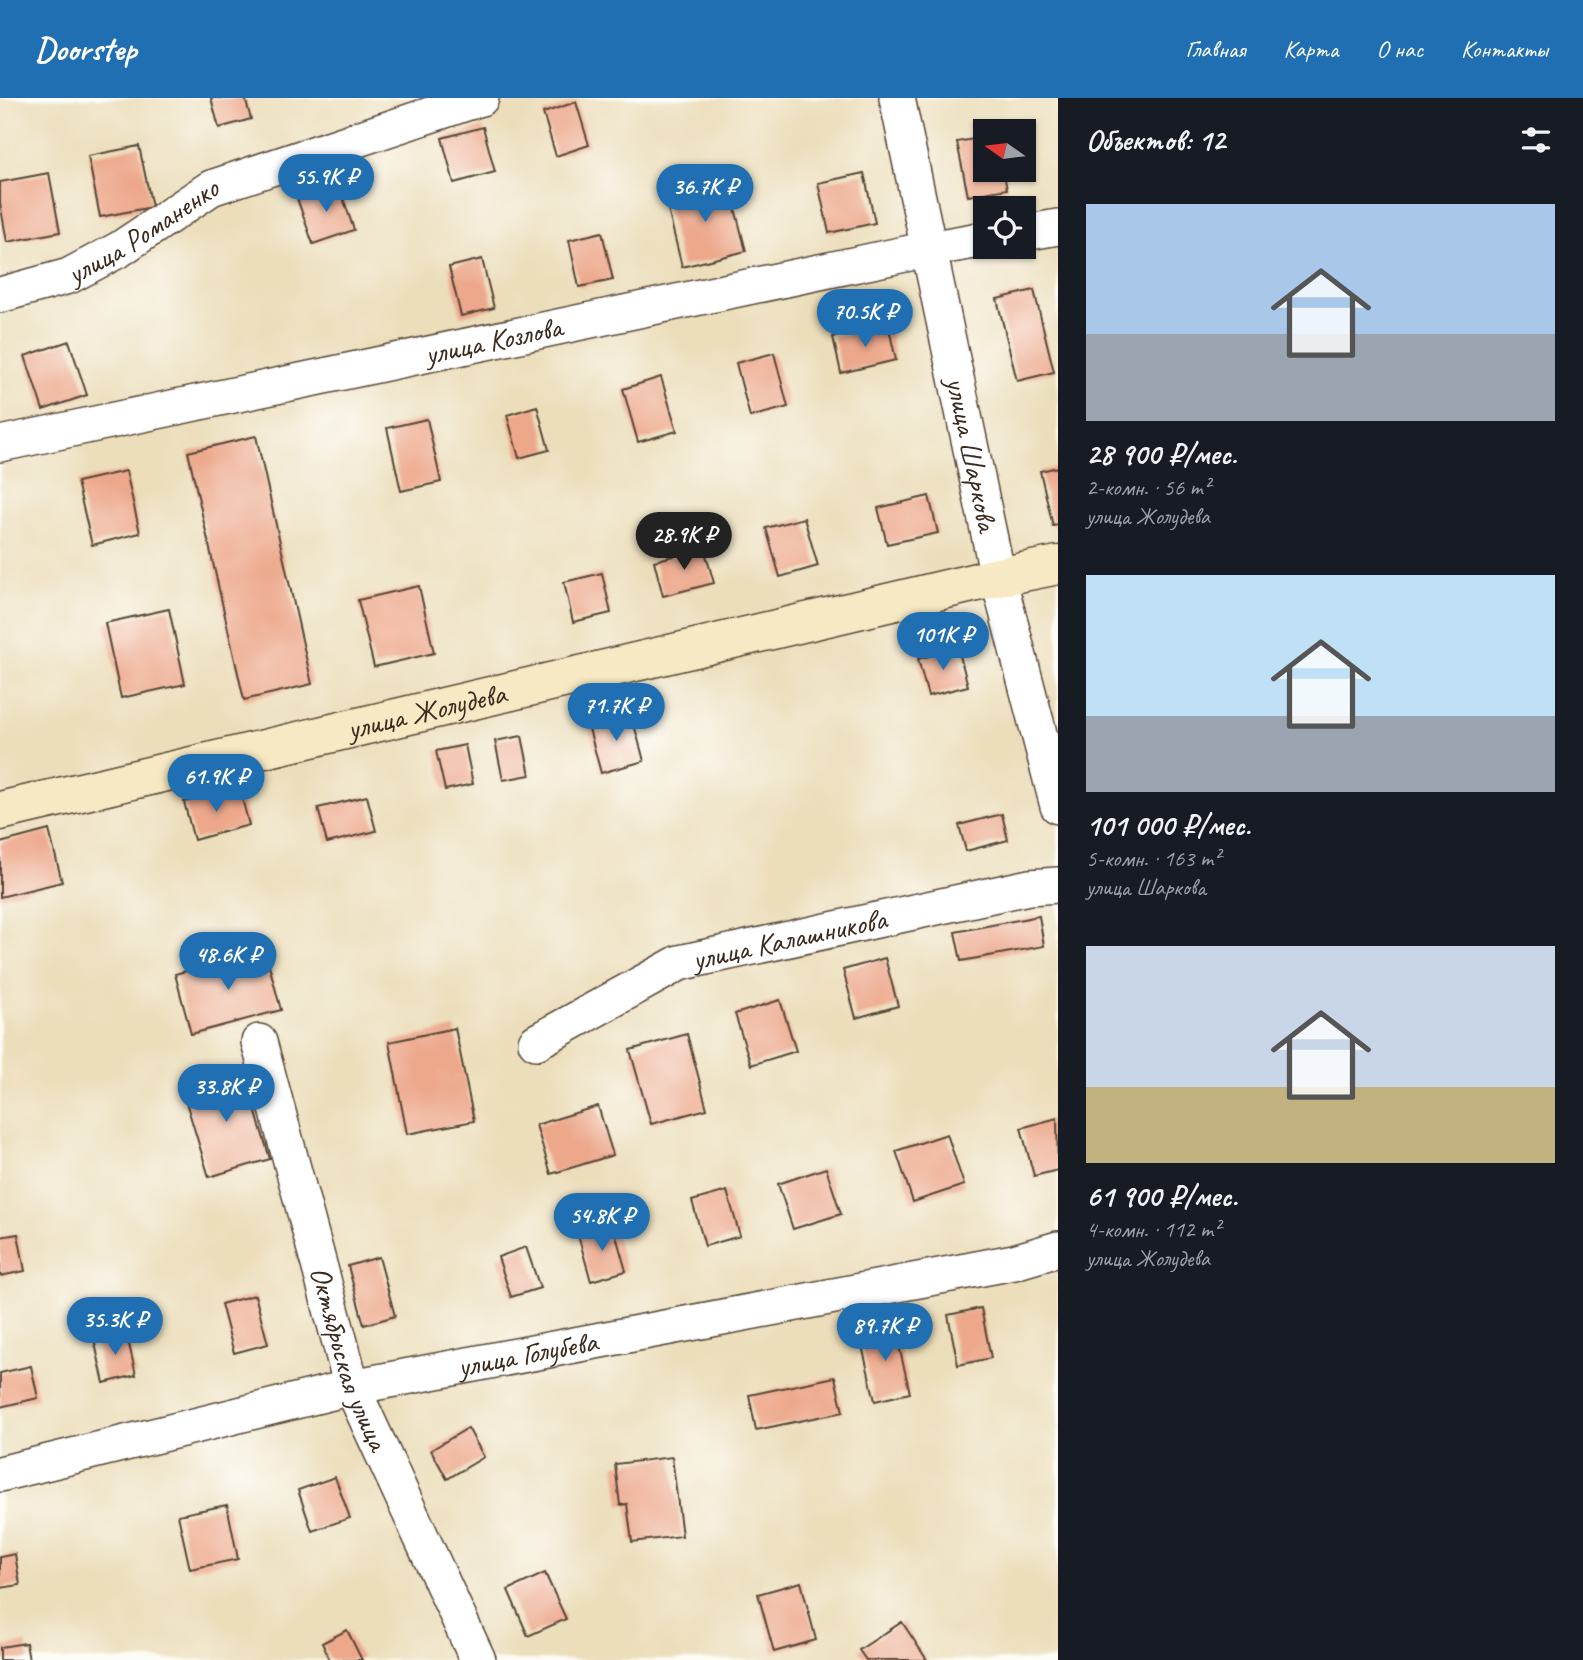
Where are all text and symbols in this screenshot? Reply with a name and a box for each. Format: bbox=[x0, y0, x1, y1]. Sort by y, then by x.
text: Doorstep bbox=[35, 28, 136, 70]
text: Главная bbox=[1185, 34, 1246, 64]
text: Карта bbox=[1284, 34, 1338, 64]
text: О нас bbox=[1376, 34, 1423, 64]
text: Контакты bbox=[1461, 34, 1548, 64]
north arrow bbox=[973, 119, 1036, 182]
map controls bbox=[973, 119, 1036, 259]
text: Объектов: 12 bbox=[1086, 121, 1225, 159]
icon: filters bbox=[1517, 121, 1555, 159]
pin: 55.9K ₽ bbox=[261, 155, 391, 214]
text: 55.9K ₽ bbox=[294, 162, 358, 191]
pin: 36.7K ₽ bbox=[640, 164, 770, 224]
street label: улица Романенко bbox=[59, 169, 227, 294]
text: 36.7K ₽ bbox=[672, 172, 738, 201]
button: locate bbox=[973, 196, 1036, 259]
icon: home bbox=[1258, 250, 1384, 376]
pin: 70.5K ₽ bbox=[800, 289, 930, 349]
text: 70.5K ₽ bbox=[833, 297, 897, 326]
street label: улица Козлова bbox=[419, 307, 568, 374]
street label: улица Шаркова bbox=[937, 372, 1007, 537]
text: 28 900 ₽/мес. bbox=[1086, 435, 1237, 473]
text: 2-комн. · 56 m² bbox=[1086, 473, 1210, 502]
text: улица Жолудева bbox=[1086, 502, 1210, 531]
pin: 28.9K ₽ bbox=[619, 512, 749, 572]
text: 28.9K ₽ bbox=[652, 520, 716, 549]
pin: 101K ₽ bbox=[886, 612, 1000, 672]
text: 101K ₽ bbox=[913, 620, 973, 649]
icon: home bbox=[1258, 621, 1384, 747]
street label: улица Жолудева bbox=[341, 674, 511, 748]
pin: 71.7K ₽ bbox=[551, 684, 681, 743]
text: 71.7K ₽ bbox=[584, 691, 648, 720]
pin: 61.9K ₽ bbox=[151, 754, 281, 814]
text: 61.9K ₽ bbox=[184, 762, 248, 791]
text: 101 000 ₽/мес. bbox=[1086, 806, 1251, 844]
text: 5-комн. · 163 m² bbox=[1086, 844, 1220, 873]
text: улица Шаркова bbox=[1086, 873, 1206, 902]
street label: улица Калашникова bbox=[687, 899, 891, 979]
pin: 48.6K ₽ bbox=[163, 932, 293, 992]
text: 48.6K ₽ bbox=[195, 940, 261, 969]
icon: home bbox=[1258, 992, 1384, 1118]
pin: 33.8K ₽ bbox=[161, 1065, 291, 1124]
text: 33.8K ₽ bbox=[194, 1072, 258, 1101]
text: 61 900 ₽/мес. bbox=[1086, 1177, 1237, 1215]
pin: 54.8K ₽ bbox=[537, 1194, 667, 1253]
text: 54.8K ₽ bbox=[570, 1201, 634, 1230]
text: 4-комн. · 112 m² bbox=[1086, 1215, 1220, 1244]
text: улица Жолудева bbox=[1086, 1244, 1210, 1273]
street label: Октябрьская улица bbox=[301, 1262, 399, 1459]
pin: 35.3K ₽ bbox=[50, 1298, 180, 1357]
pin: 89.7K ₽ bbox=[820, 1304, 950, 1363]
text: 35.3K ₽ bbox=[83, 1305, 147, 1334]
text: 89.7K ₽ bbox=[853, 1311, 917, 1340]
street label: улица Голубева bbox=[452, 1322, 602, 1386]

